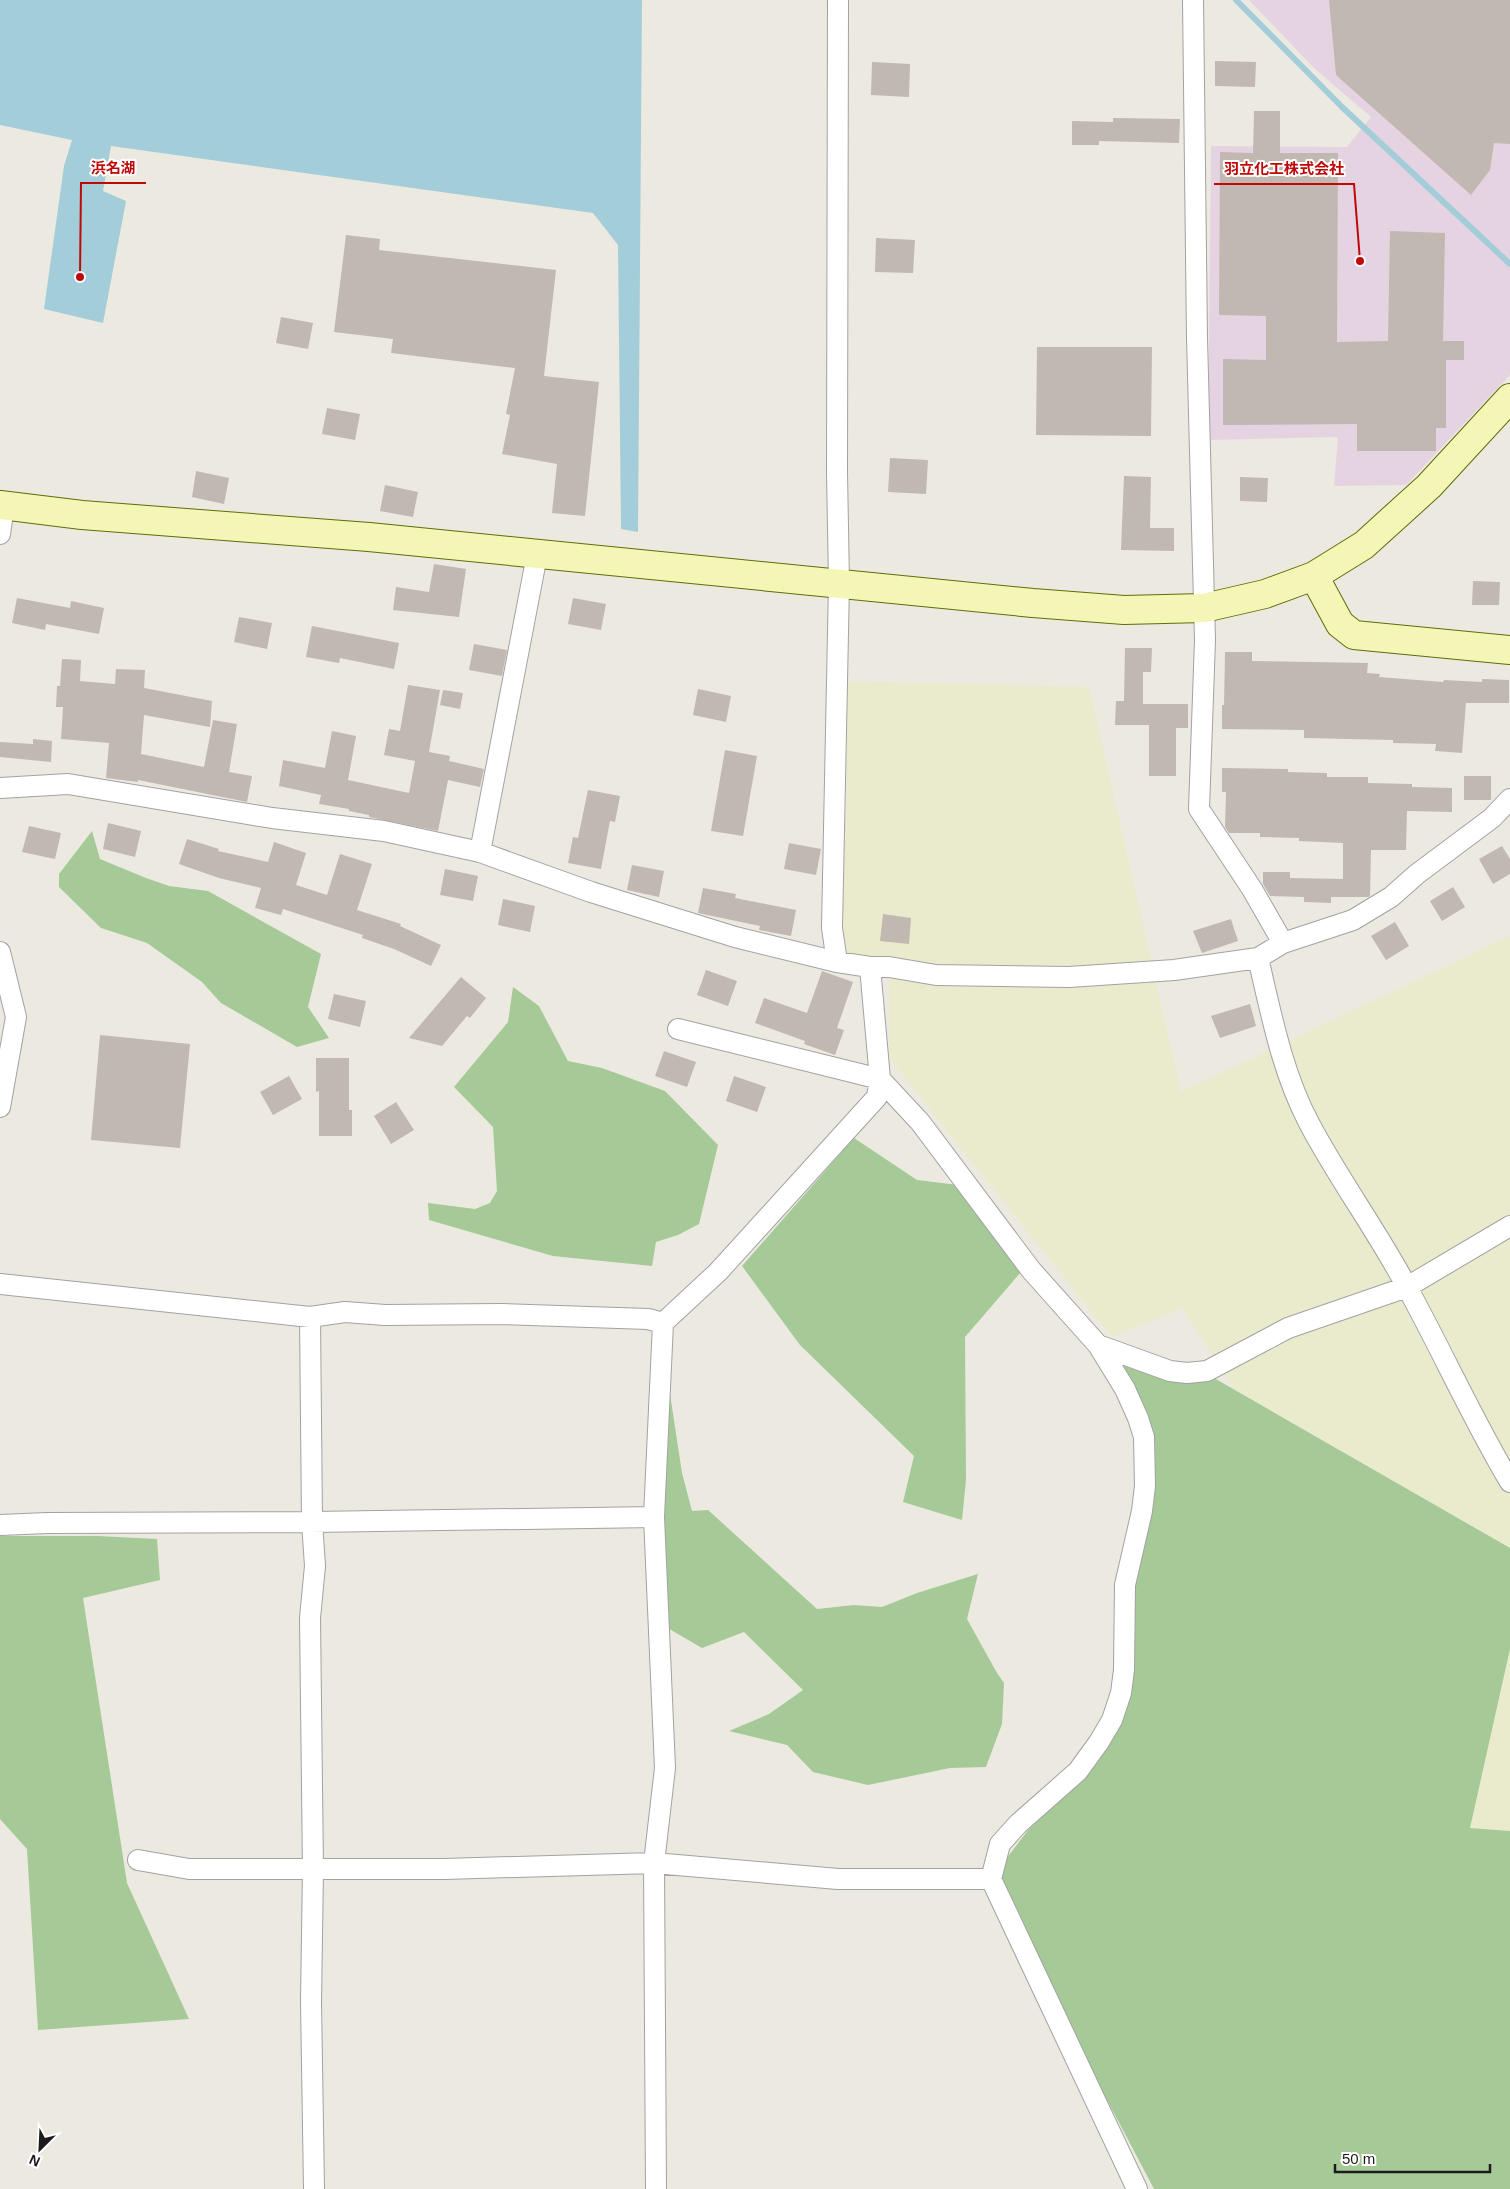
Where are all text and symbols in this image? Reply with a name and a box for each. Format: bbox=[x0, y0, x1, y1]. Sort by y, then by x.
callout: 浜名湖 bbox=[81, 153, 146, 183]
callout: 羽立化工株式会社 bbox=[1214, 154, 1354, 184]
text: 浜名湖 bbox=[90, 159, 136, 176]
text: 羽立化工株式会社 bbox=[1224, 160, 1344, 177]
north arrow bbox=[15, 2124, 65, 2174]
scale bar bbox=[1335, 2142, 1490, 2174]
text: 50 m bbox=[1342, 2150, 1375, 2167]
text: N bbox=[27, 2152, 43, 2170]

